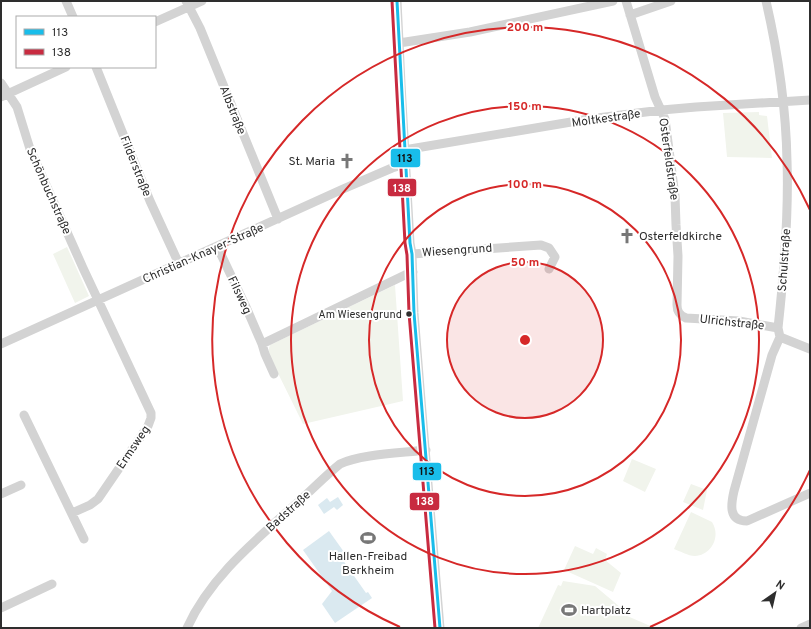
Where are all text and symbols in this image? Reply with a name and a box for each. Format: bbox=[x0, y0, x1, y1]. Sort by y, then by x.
legend bbox=[16, 16, 156, 68]
text: 200 m bbox=[507, 20, 543, 36]
text: 113 bbox=[52, 25, 68, 41]
text: 138 bbox=[52, 45, 71, 61]
street label: Albstraße bbox=[215, 84, 249, 137]
text: 150 m bbox=[508, 99, 542, 115]
street label: Moltkestraße bbox=[571, 106, 642, 132]
street label: Osterfeldstraße bbox=[654, 117, 682, 201]
street label: Filderstraße bbox=[116, 134, 155, 199]
street label: Schönbuchstraße bbox=[22, 146, 74, 237]
line badge: 113 bbox=[390, 148, 421, 168]
church icon: St. Maria bbox=[338, 152, 356, 170]
text: 113 bbox=[397, 152, 413, 166]
place label: St. Maria bbox=[288, 154, 335, 170]
text: 100 m bbox=[508, 177, 542, 193]
line badge: 138 bbox=[387, 178, 417, 197]
text: 138 bbox=[393, 182, 411, 196]
street label: Christian-Knayer-Straße bbox=[140, 220, 266, 288]
church icon: Osterfeldkirche bbox=[618, 227, 636, 245]
street label: Schulstraße bbox=[775, 228, 795, 292]
place label: Osterfeldkirche bbox=[639, 229, 722, 245]
street label: Wiesengrund bbox=[421, 241, 493, 261]
text: 50 m bbox=[511, 255, 539, 271]
street label: Filsweg bbox=[223, 274, 255, 317]
place label: Am Wiesengrund bbox=[318, 308, 402, 322]
marker: Am Wiesengrund bbox=[404, 309, 414, 319]
street label: Ulrichstraße bbox=[699, 312, 765, 334]
centre of rings bbox=[518, 333, 532, 347]
street label: Ermsweg bbox=[113, 423, 154, 472]
line badge: 113 bbox=[412, 462, 442, 481]
text: 113 bbox=[419, 465, 435, 479]
street label: Badstraße bbox=[263, 488, 314, 536]
line badge: 138 bbox=[409, 492, 440, 511]
text: 138 bbox=[416, 495, 434, 509]
sports icon: Hallen-Freibad Berkheim bbox=[359, 529, 377, 547]
place label: Hallen-Freibad Berkheim bbox=[329, 549, 407, 579]
north arrow bbox=[755, 573, 795, 613]
text: N bbox=[773, 578, 787, 594]
sports icon: Hartplatz bbox=[560, 601, 578, 619]
place label: Hartplatz bbox=[581, 603, 631, 619]

